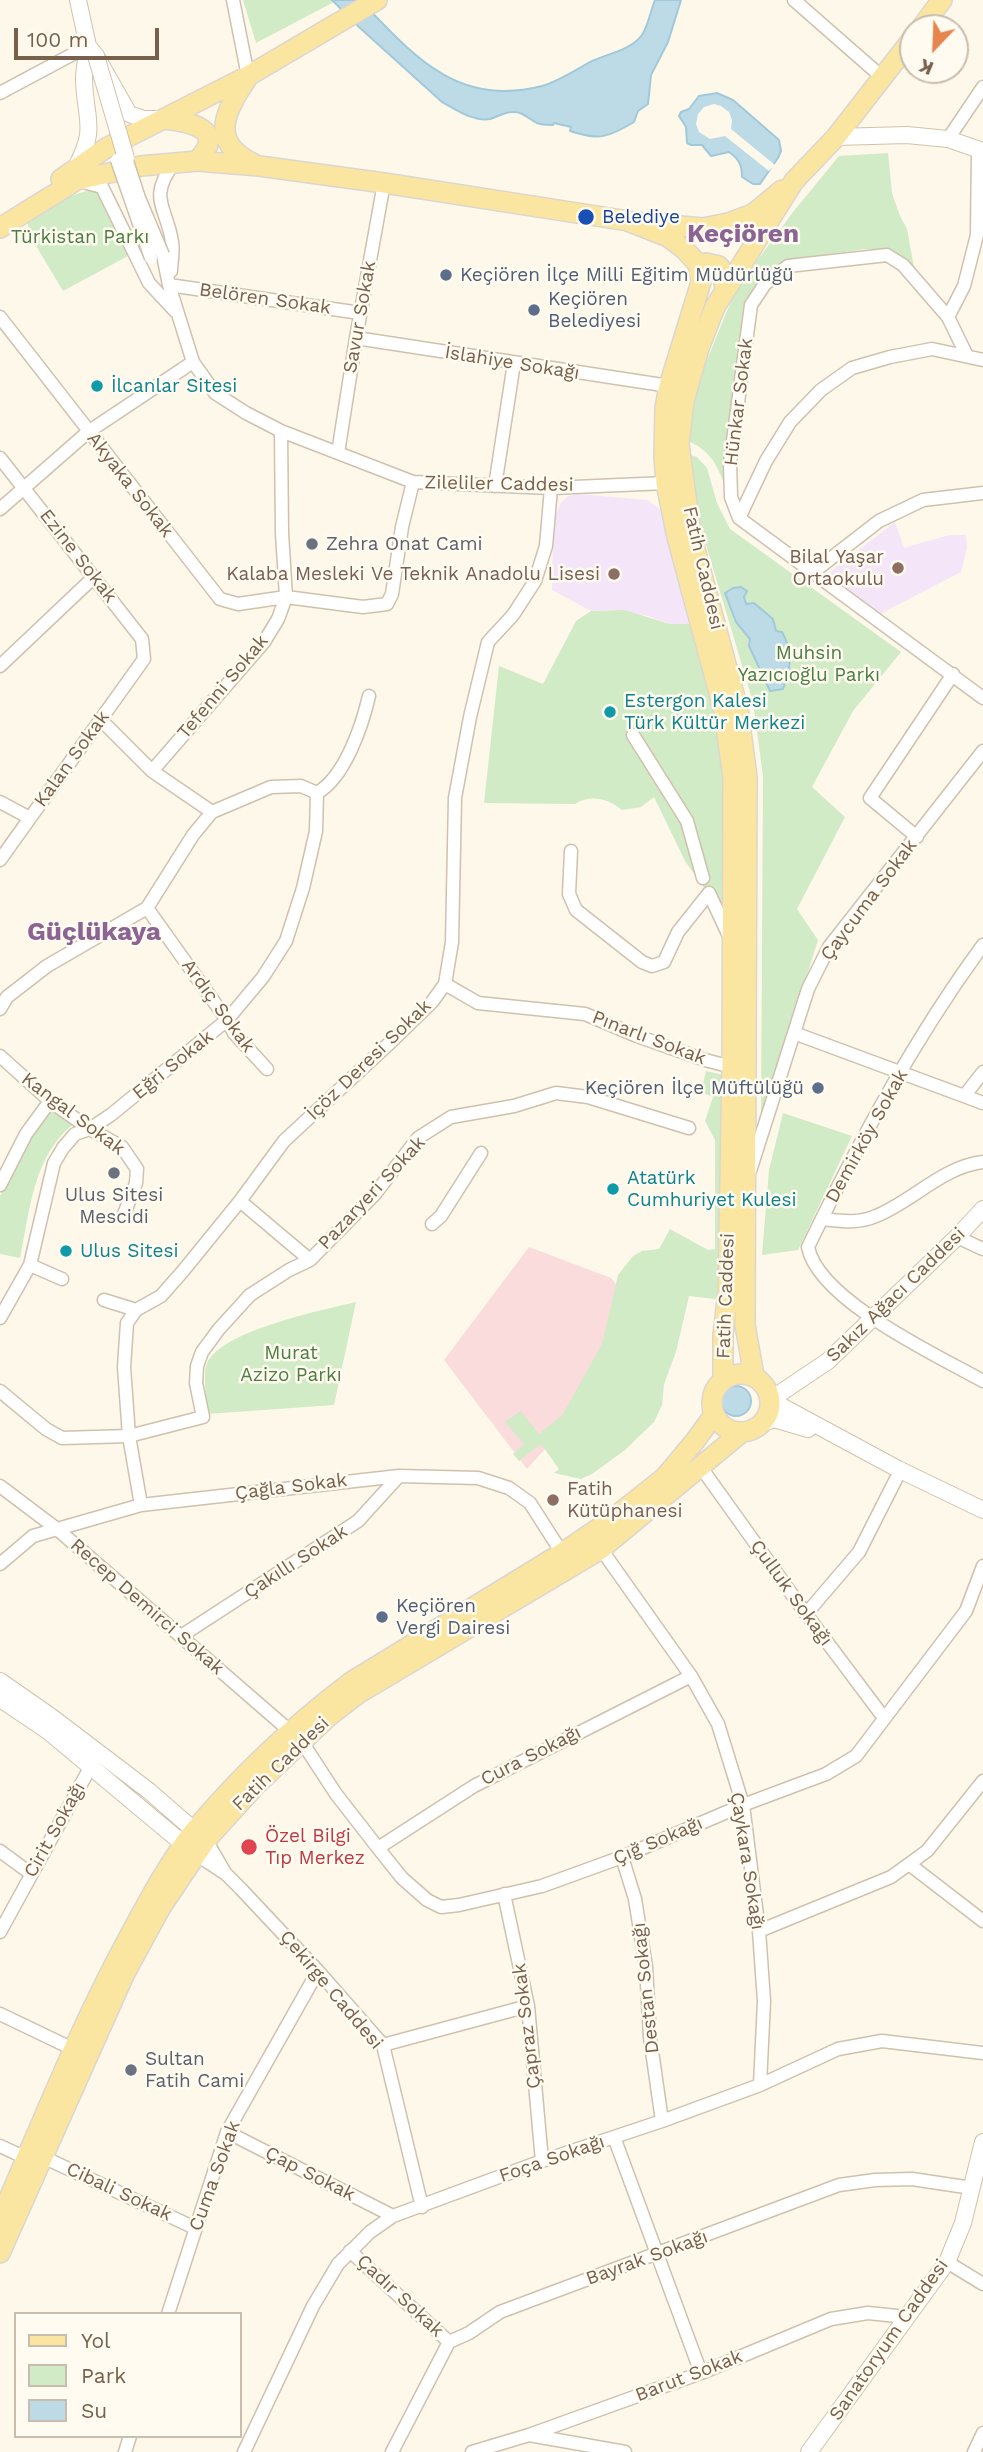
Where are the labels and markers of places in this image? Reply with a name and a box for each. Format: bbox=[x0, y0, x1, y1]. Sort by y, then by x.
place label: Belediye bbox=[602, 206, 680, 228]
marker: Belediye bbox=[576, 207, 596, 227]
place label: Keçiören İlçe Milli Eğitim Müdürlüğü bbox=[460, 264, 794, 286]
marker: Keçiören İlçe Milli Eğitim Müdürlüğü bbox=[438, 267, 454, 283]
place label: Keçiören Belediyesi bbox=[548, 288, 641, 332]
marker: Keçiören Belediyesi bbox=[526, 302, 542, 318]
place label: İlcanlar Sitesi bbox=[111, 375, 237, 397]
marker: İlcanlar Sitesi bbox=[89, 378, 105, 394]
place label: Zehra Onat Cami bbox=[326, 533, 483, 555]
marker: Zehra Onat Cami bbox=[304, 536, 320, 552]
place label: Bilal Yaşar Ortaokulu bbox=[789, 546, 884, 590]
marker: Bilal Yaşar Ortaokulu bbox=[890, 560, 906, 576]
place label: Kalaba Mesleki Ve Teknik Anadolu Lisesi bbox=[226, 563, 600, 585]
marker: Kalaba Mesleki Ve Teknik Anadolu Lisesi bbox=[606, 566, 622, 582]
place label: Estergon Kalesi Türk Kültür Merkezi bbox=[624, 690, 805, 734]
marker: Estergon Kalesi Türk Kültür Merkezi bbox=[602, 704, 618, 720]
place label: Keçiören İlçe Müftülüğü bbox=[585, 1077, 804, 1099]
marker: Keçiören İlçe Müftülüğü bbox=[810, 1080, 826, 1096]
marker: Ulus Sitesi Mescidi bbox=[106, 1165, 122, 1181]
place label: Atatürk Cumhuriyet Kulesi bbox=[627, 1167, 797, 1211]
marker: Atatürk Cumhuriyet Kulesi bbox=[605, 1181, 621, 1197]
place label: Ulus Sitesi Mescidi bbox=[65, 1184, 163, 1228]
place label: Ulus Sitesi bbox=[80, 1240, 178, 1262]
marker: Ulus Sitesi bbox=[58, 1243, 74, 1259]
place label: Fatih Kütüphanesi bbox=[567, 1478, 683, 1522]
marker: Fatih Kütüphanesi bbox=[545, 1492, 561, 1508]
place label: Keçiören Vergi Dairesi bbox=[396, 1595, 510, 1639]
marker: Keçiören Vergi Dairesi bbox=[374, 1609, 390, 1625]
place label: Özel Bilgi Tıp Merkez bbox=[265, 1825, 365, 1869]
marker: Özel Bilgi Tıp Merkez bbox=[239, 1837, 259, 1857]
place label: Sultan Fatih Cami bbox=[145, 2048, 244, 2092]
marker: Sultan Fatih Cami bbox=[123, 2062, 139, 2078]

